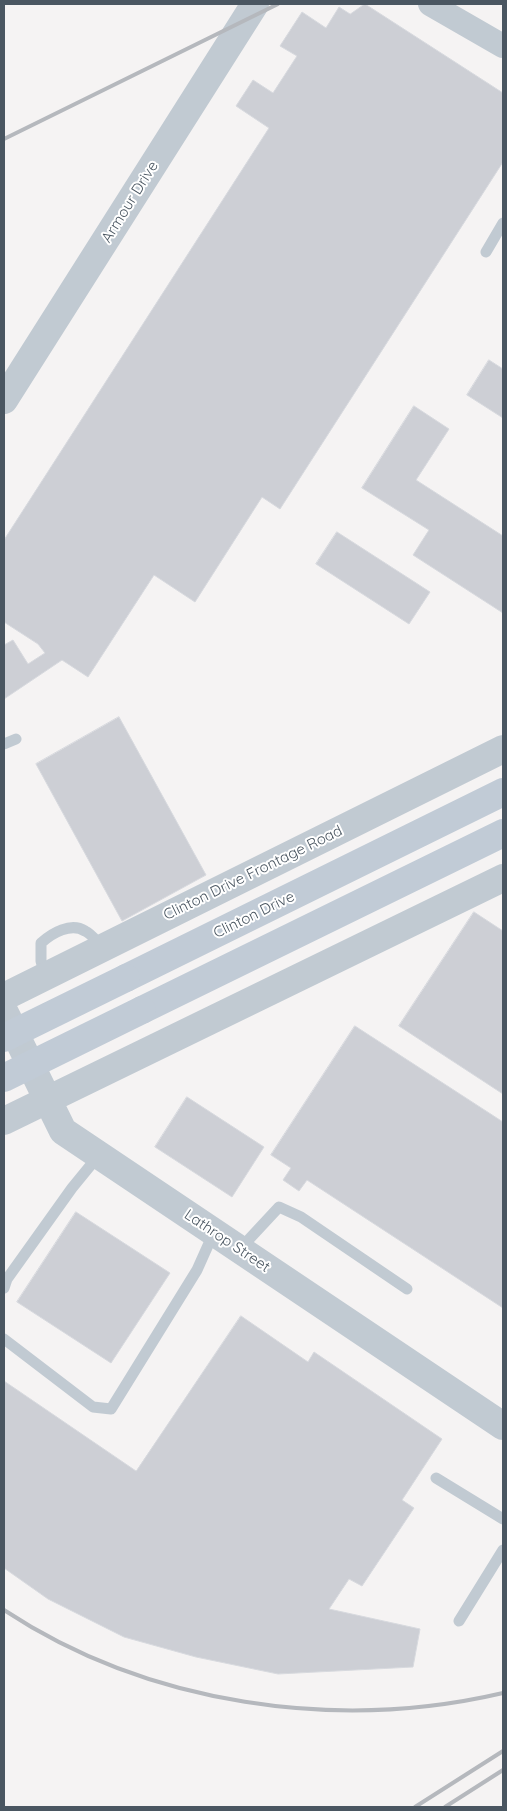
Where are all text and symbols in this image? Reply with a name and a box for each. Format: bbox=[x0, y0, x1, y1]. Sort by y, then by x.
street label: Armour Drive bbox=[98, 158, 162, 246]
street label: Clinton Drive Frontage Road bbox=[161, 822, 345, 924]
street label: Clinton Drive bbox=[210, 888, 298, 942]
street label: Lathrop Street bbox=[181, 1206, 273, 1276]

